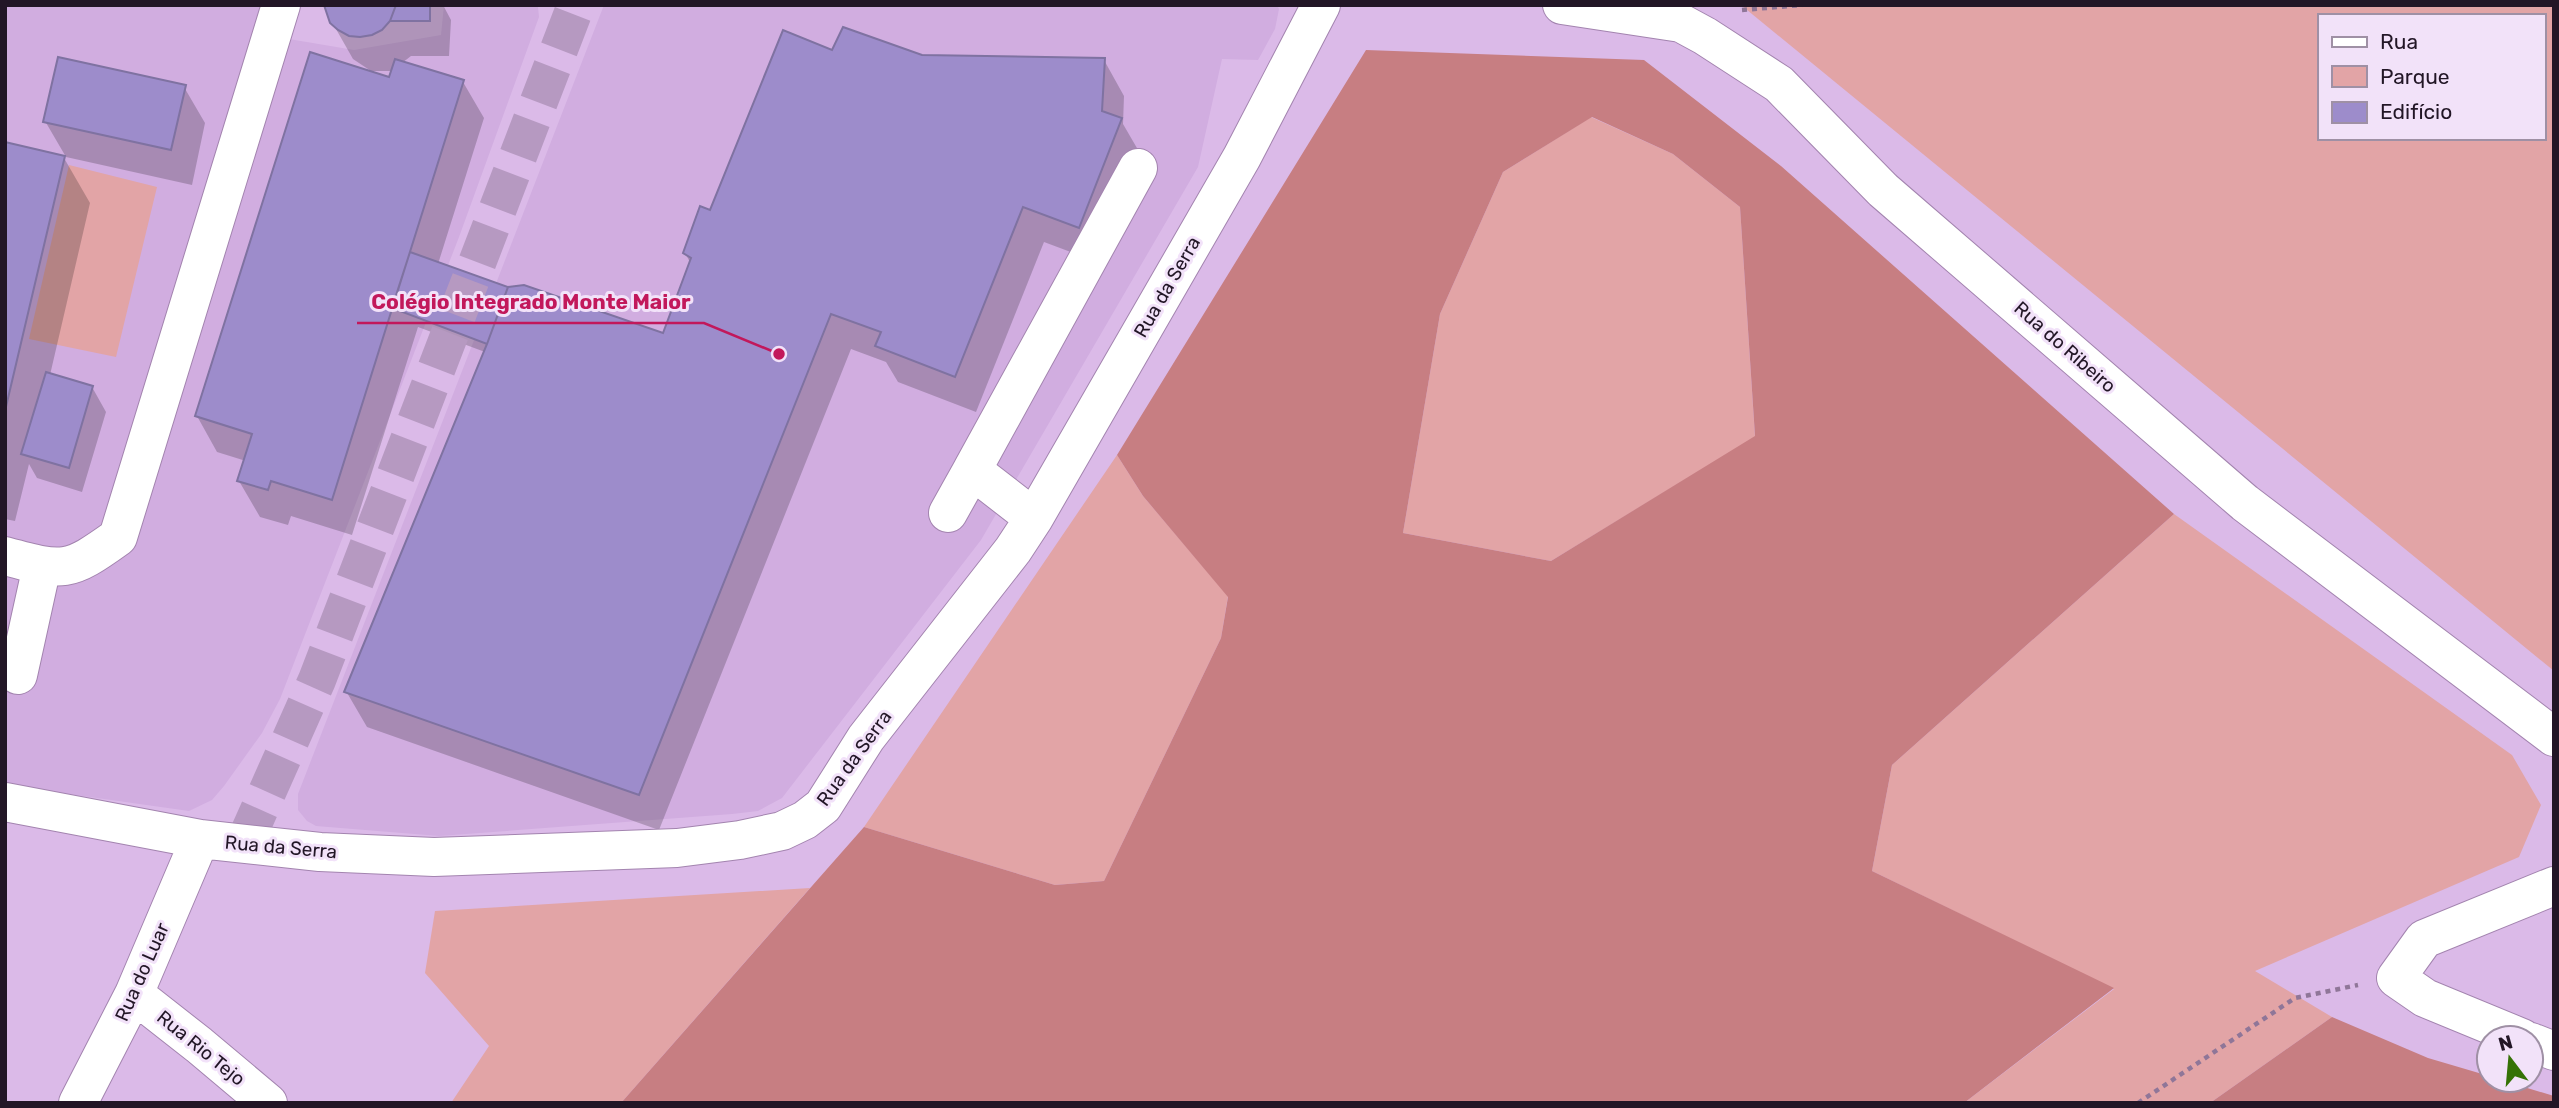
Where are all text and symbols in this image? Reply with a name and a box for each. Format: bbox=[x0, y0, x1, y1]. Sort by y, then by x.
legend bbox=[2318, 14, 2545, 140]
text: Rua bbox=[2380, 29, 2418, 54]
text: Parque bbox=[2380, 64, 2450, 89]
text: Edifício bbox=[2380, 99, 2452, 124]
street label: Rua da Serra bbox=[1129, 232, 1205, 342]
callout: Colégio Integrado Monte Maior bbox=[357, 281, 704, 323]
text: Colégio Integrado Monte Maior bbox=[371, 289, 691, 314]
street label: Rua do Ribeiro bbox=[2009, 297, 2121, 397]
street label: Rua da Serra bbox=[812, 706, 896, 810]
street label: Rua da Serra bbox=[224, 831, 338, 863]
street label: Rua do Luar bbox=[110, 918, 174, 1025]
street label: Rua Rio Tejo bbox=[152, 1005, 250, 1091]
north arrow bbox=[2475, 1024, 2545, 1094]
text: N bbox=[2496, 1030, 2515, 1056]

